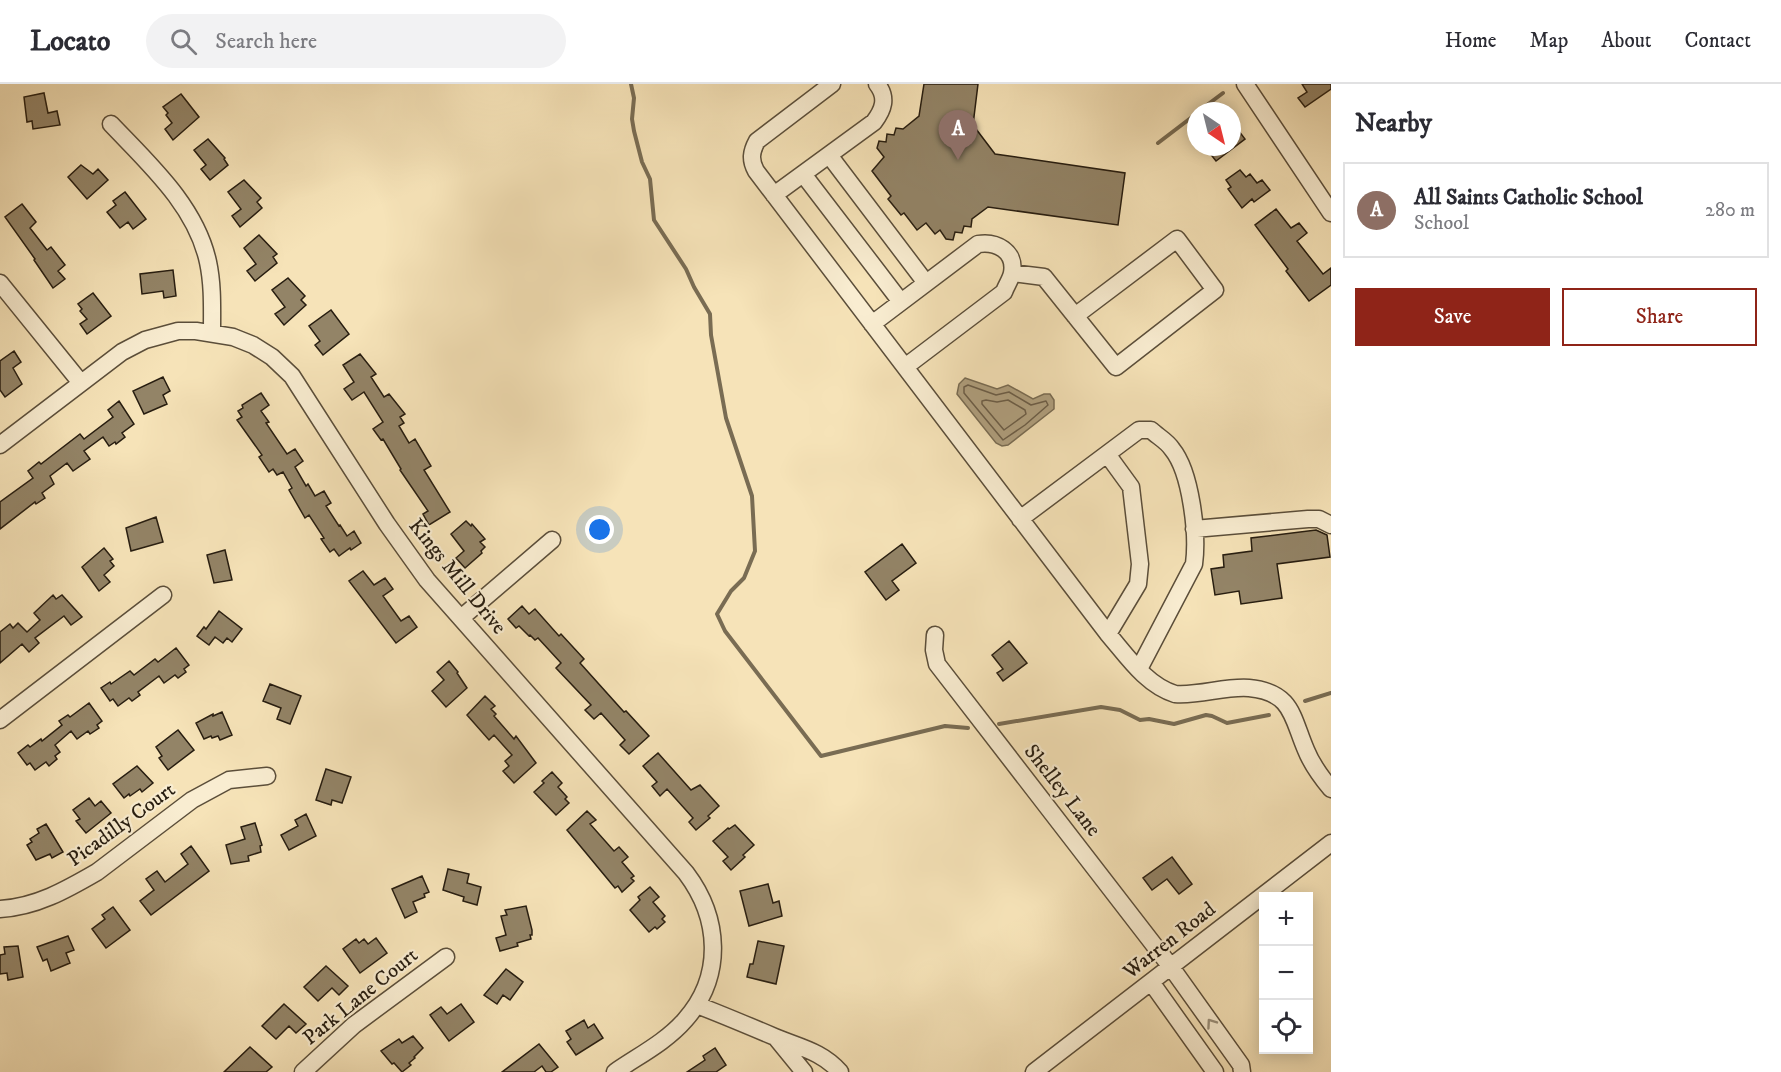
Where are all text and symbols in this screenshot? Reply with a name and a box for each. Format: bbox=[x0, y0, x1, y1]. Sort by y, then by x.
search box bbox=[146, 14, 566, 68]
text: Locato bbox=[30, 24, 110, 59]
icon: search bbox=[167, 25, 200, 58]
text: Search here bbox=[215, 28, 317, 55]
text: Home bbox=[1445, 28, 1497, 54]
text: Map bbox=[1530, 28, 1568, 54]
text: About bbox=[1601, 28, 1652, 54]
text: Contact bbox=[1685, 28, 1751, 54]
north arrow bbox=[1187, 102, 1241, 156]
text: Nearby bbox=[1355, 107, 1432, 140]
pin: A bbox=[938, 110, 978, 160]
text: All Saints Catholic School bbox=[1414, 184, 1643, 211]
text: A bbox=[1370, 198, 1383, 223]
text: 280 m bbox=[1705, 198, 1755, 223]
text: School bbox=[1414, 211, 1469, 236]
button: Save bbox=[1355, 288, 1550, 346]
button: Share bbox=[1562, 288, 1757, 346]
street label: Kings Mill Drive bbox=[403, 514, 512, 640]
your location bbox=[585, 515, 614, 544]
street label: Shelley Lane bbox=[1018, 739, 1107, 842]
street label: Picadilly Court bbox=[63, 777, 181, 873]
map controls bbox=[1259, 892, 1313, 1054]
button: + bbox=[1259, 892, 1313, 946]
street label: Warren Road bbox=[1117, 896, 1221, 986]
street label: Park Lane Court bbox=[298, 942, 424, 1051]
button: − bbox=[1259, 946, 1313, 1000]
button: locate bbox=[1259, 1000, 1313, 1054]
one-way arrow bbox=[1207, 1019, 1218, 1030]

